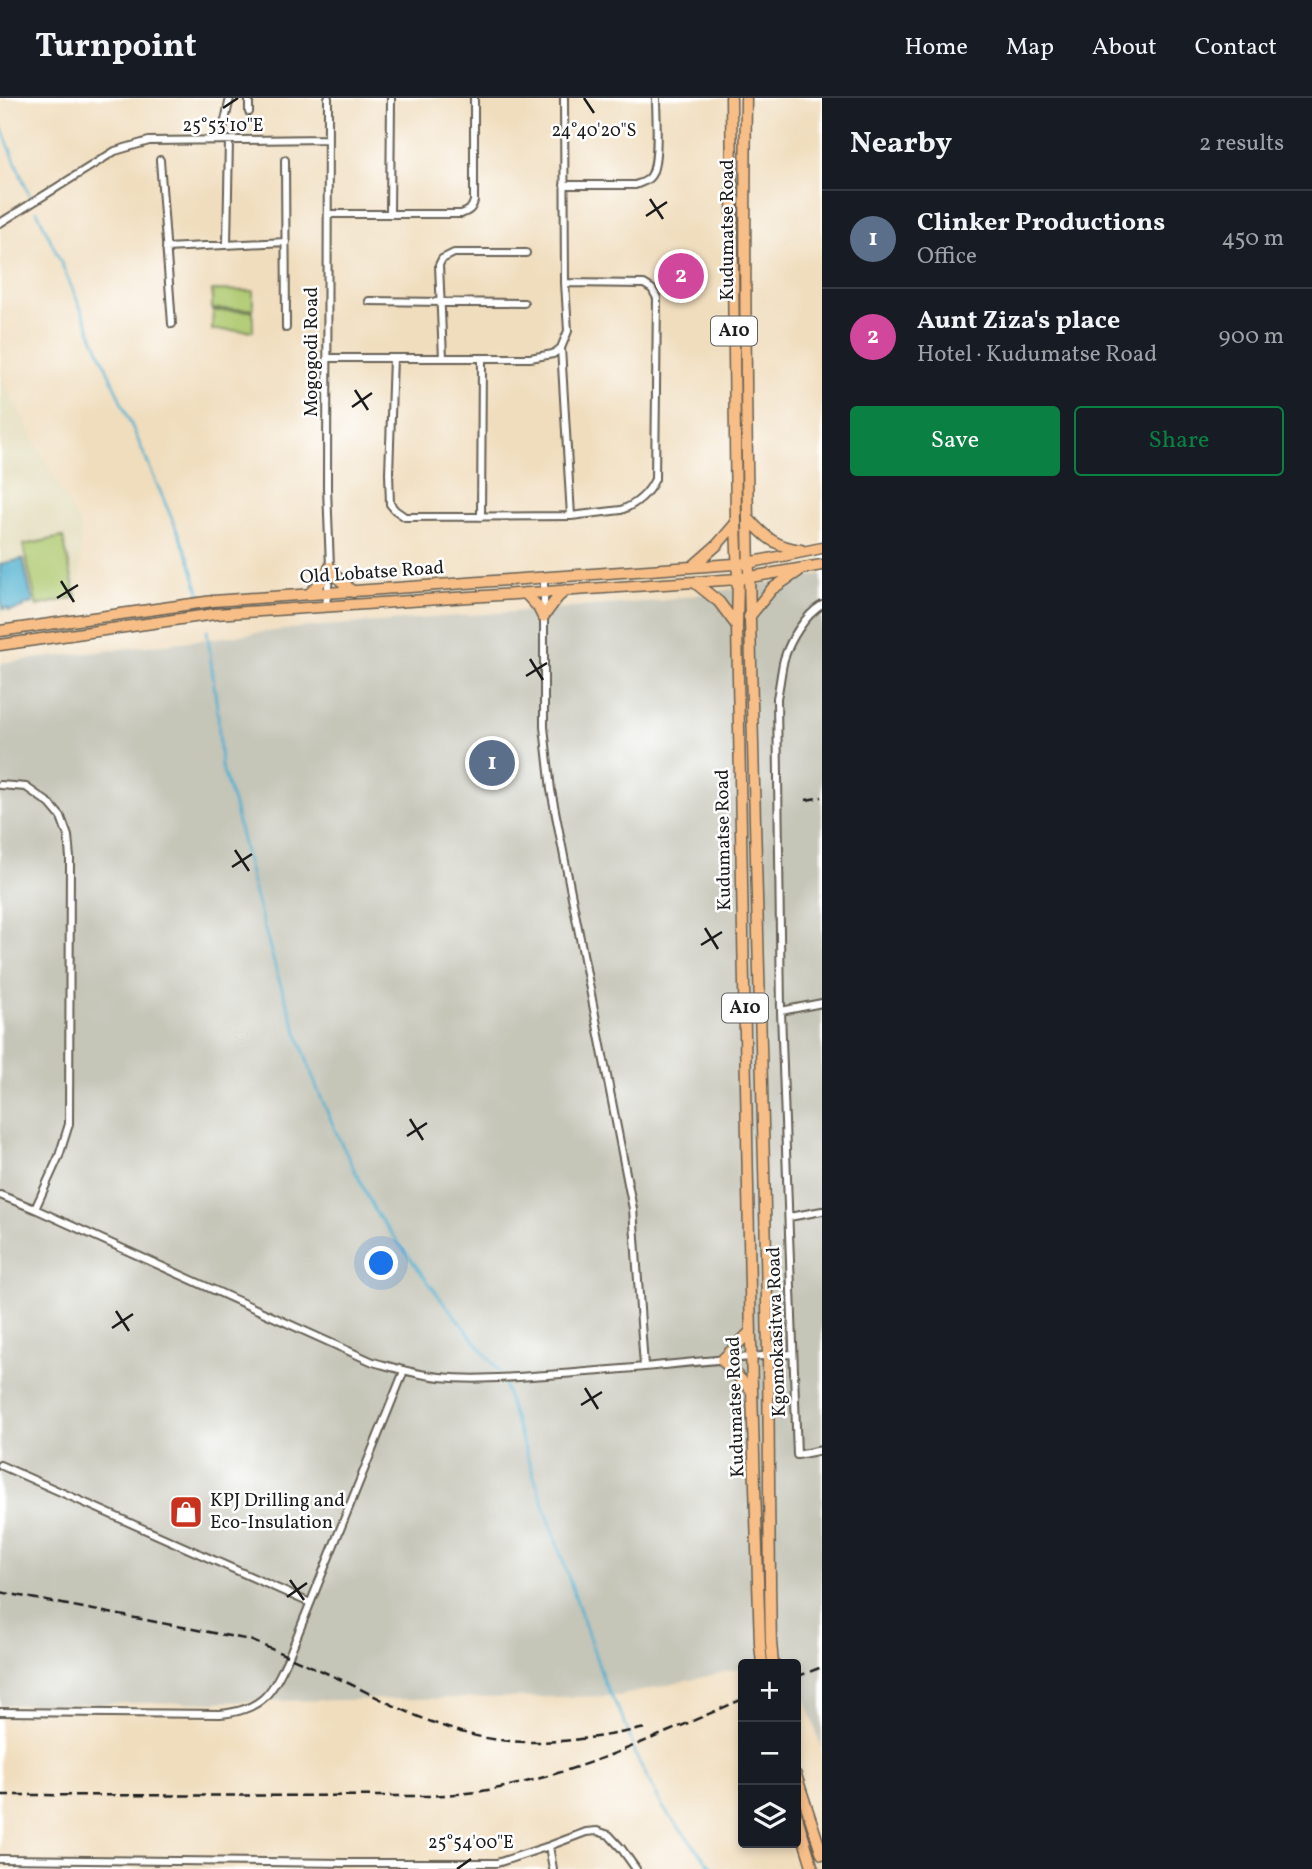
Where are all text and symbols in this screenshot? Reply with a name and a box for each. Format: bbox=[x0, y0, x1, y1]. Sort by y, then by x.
text: Turnpoint bbox=[35, 25, 197, 71]
text: Home bbox=[904, 31, 968, 65]
text: Map bbox=[1006, 31, 1054, 65]
text: About bbox=[1092, 31, 1157, 65]
text: Contact bbox=[1195, 31, 1277, 65]
text: 25°53'10"E bbox=[183, 114, 264, 139]
text: 24°40'20"S bbox=[551, 119, 637, 144]
text: Nearby bbox=[850, 123, 952, 165]
text: 2 results bbox=[1199, 128, 1284, 160]
street label: Kudumatse Road bbox=[715, 159, 741, 301]
text: Clinker Productions bbox=[917, 205, 1165, 241]
text: 1 bbox=[868, 223, 878, 255]
text: 450 m bbox=[1222, 223, 1284, 255]
text: Office bbox=[917, 241, 977, 273]
pin: 2 bbox=[658, 250, 704, 302]
street label: Mogogodi Road bbox=[299, 287, 325, 417]
text: Aunt Ziza's place bbox=[917, 303, 1120, 339]
road number: A10 bbox=[711, 316, 757, 345]
text: 2 bbox=[867, 321, 879, 353]
text: 900 m bbox=[1219, 321, 1284, 353]
text: Hotel · Kudumatse Road bbox=[917, 339, 1157, 371]
button: Save bbox=[850, 406, 1060, 476]
button: Share bbox=[1074, 406, 1284, 476]
street label: Old Lobatse Road bbox=[299, 555, 445, 591]
pin: 1 bbox=[469, 737, 515, 789]
street label: Kudumatse Road bbox=[710, 769, 738, 911]
road number: A10 bbox=[722, 994, 768, 1023]
your location bbox=[364, 1246, 398, 1280]
street label: Kgomokasitwa Road bbox=[761, 1246, 793, 1418]
street label: Kudumatse Road bbox=[721, 1336, 751, 1478]
place label: KPJ Drilling and Eco-Insulation bbox=[210, 1488, 345, 1536]
shop icon: KPJ Drilling and Eco-Insulation bbox=[167, 1493, 205, 1531]
map controls bbox=[738, 1659, 801, 1848]
button: + bbox=[738, 1659, 801, 1722]
button: − bbox=[738, 1722, 801, 1785]
button: layers bbox=[738, 1785, 801, 1848]
text: 25°54'00"E bbox=[428, 1831, 514, 1856]

